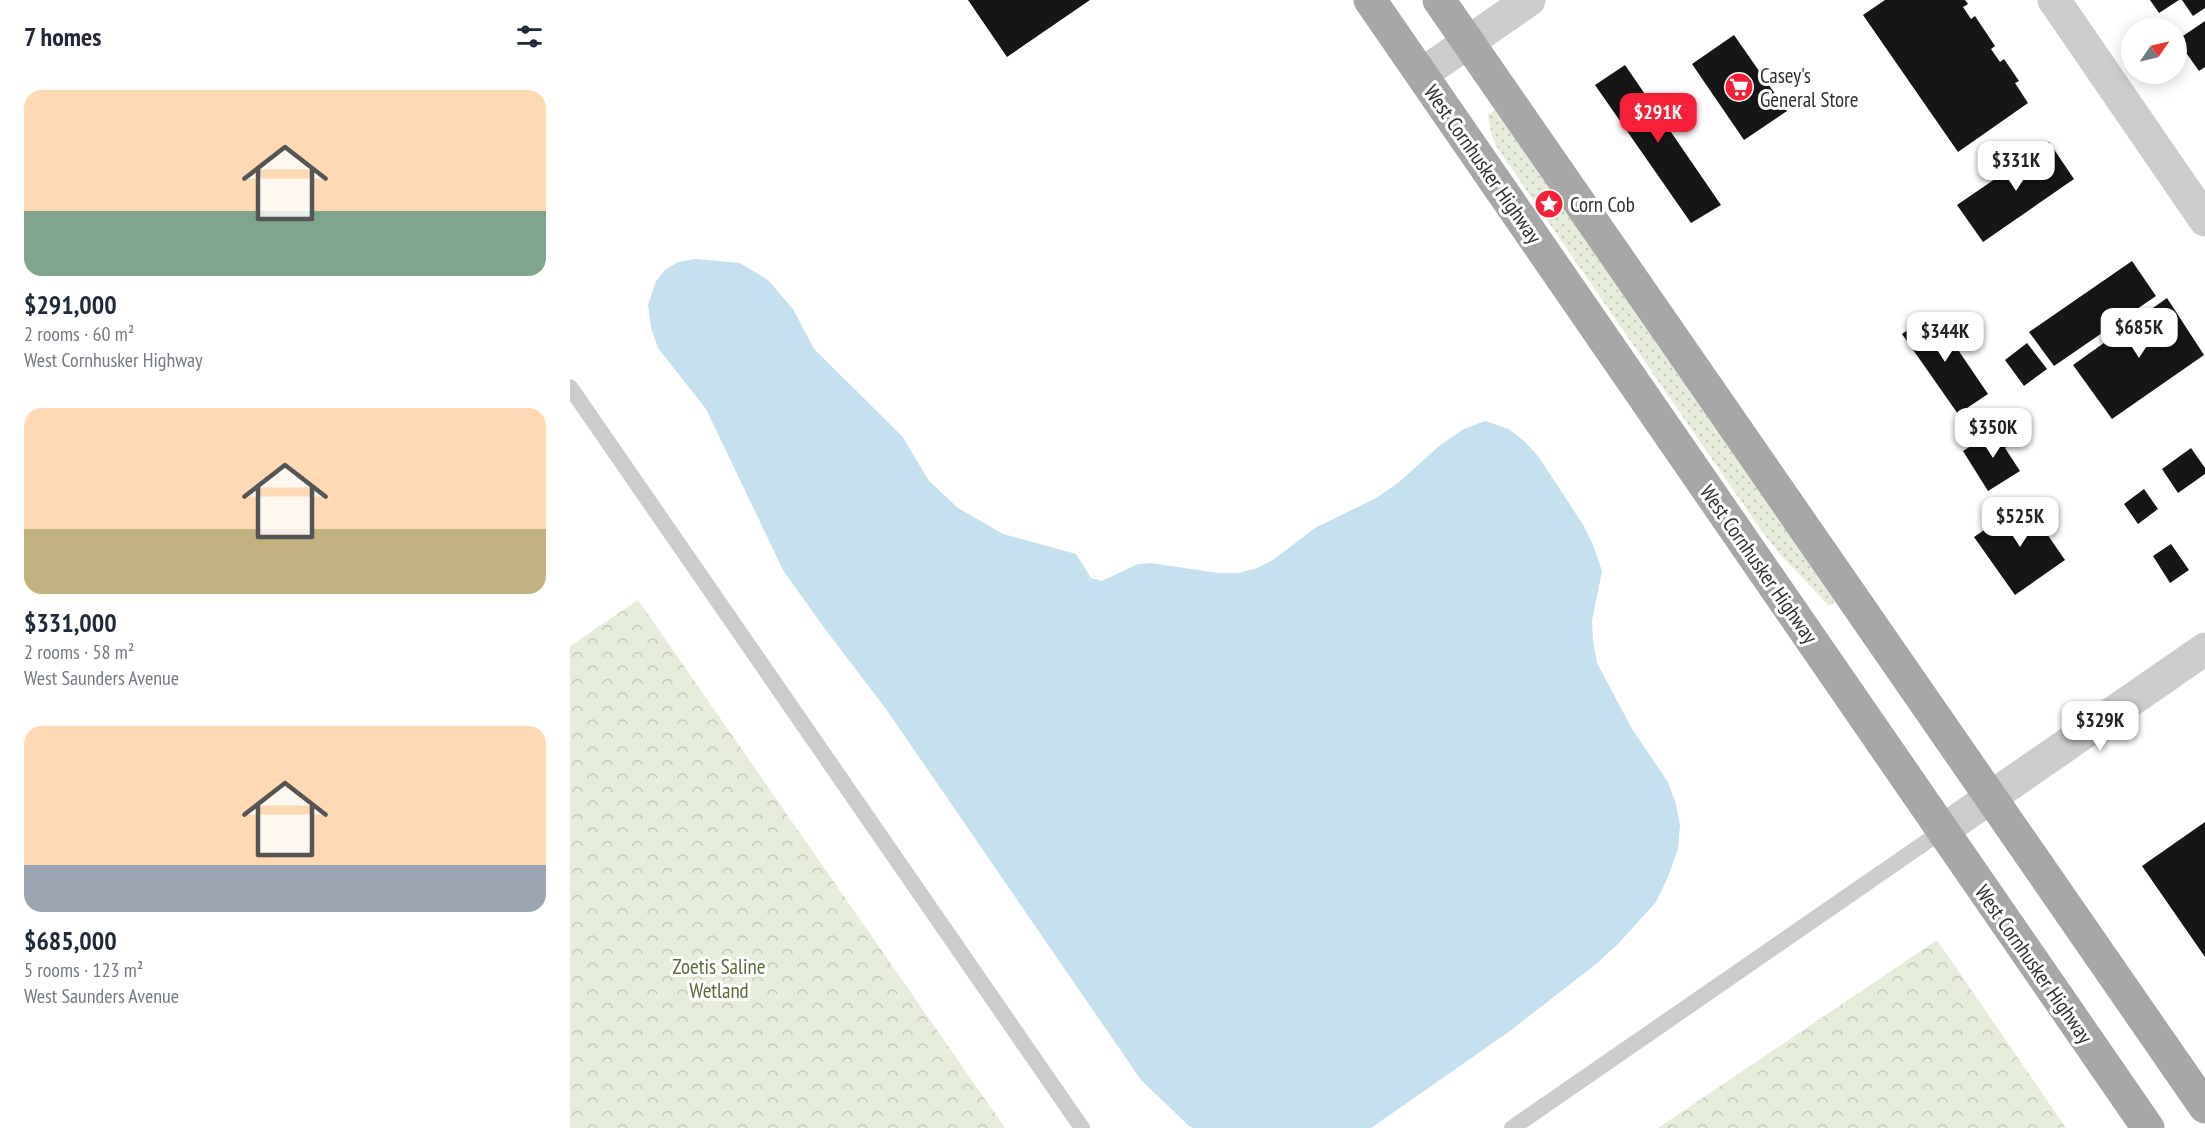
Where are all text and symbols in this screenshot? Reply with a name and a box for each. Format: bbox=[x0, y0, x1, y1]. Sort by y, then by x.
north arrow bbox=[2121, 18, 2187, 84]
map controls bbox=[2121, 18, 2187, 84]
text: 7 homes bbox=[24, 20, 101, 53]
icon: filters bbox=[513, 20, 546, 53]
place label: Casey's General Store bbox=[1760, 62, 1859, 113]
supermarket icon: Casey's General Store bbox=[1723, 71, 1755, 103]
street label: West Cornhusker Highway bbox=[1418, 79, 1548, 249]
pin: $291K bbox=[1616, 93, 1700, 144]
text: $291K bbox=[1634, 99, 1682, 125]
icon: home bbox=[231, 129, 339, 237]
pin: $331K bbox=[1974, 141, 2058, 192]
text: $331K bbox=[1992, 147, 2040, 173]
place icon: Corn Cob bbox=[1533, 188, 1565, 220]
place label: Corn Cob bbox=[1570, 191, 1635, 218]
text: $291,000 bbox=[24, 288, 117, 321]
pin: $685K bbox=[2097, 308, 2181, 359]
pin: $344K bbox=[1903, 312, 1987, 363]
text: $685K bbox=[2115, 314, 2163, 340]
text: $344K bbox=[1921, 318, 1969, 344]
text: 2 rooms · 60 m² bbox=[24, 321, 134, 347]
text: West Cornhusker Highway bbox=[24, 347, 203, 373]
pin: $350K bbox=[1951, 408, 2035, 459]
text: $350K bbox=[1969, 414, 2017, 440]
icon: home bbox=[231, 447, 339, 555]
street label: West Cornhusker Highway bbox=[1694, 479, 1824, 649]
pin: $525K bbox=[1978, 497, 2062, 548]
text: $525K bbox=[1996, 503, 2044, 529]
text: $331,000 bbox=[24, 606, 117, 639]
text: 2 rooms · 58 m² bbox=[24, 639, 134, 665]
text: West Saunders Avenue bbox=[24, 665, 179, 691]
pin: $329K bbox=[2058, 701, 2142, 752]
text: $329K bbox=[2076, 707, 2124, 733]
icon: home bbox=[231, 765, 339, 873]
street label: West Cornhusker Highway bbox=[1969, 879, 2099, 1049]
text: $685,000 bbox=[24, 924, 117, 957]
park label: Zoetis Saline Wetland bbox=[673, 953, 765, 1004]
text: 5 rooms · 123 m² bbox=[24, 957, 143, 983]
text: West Saunders Avenue bbox=[24, 983, 179, 1009]

